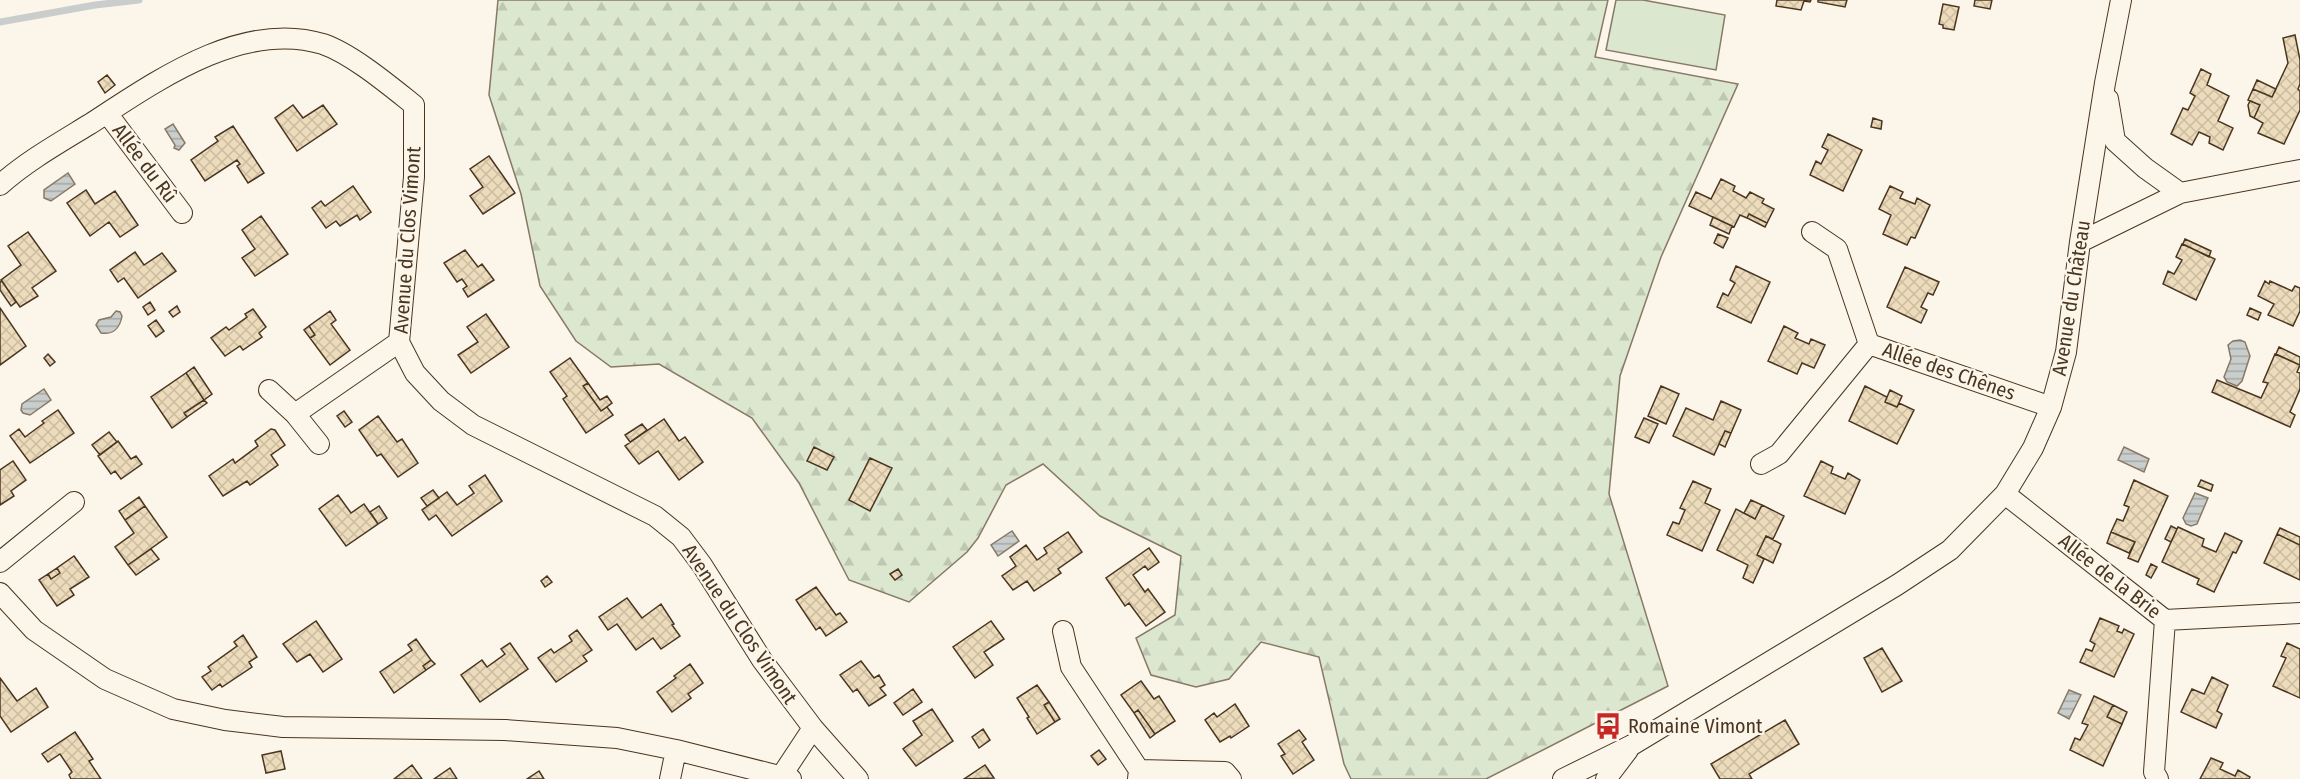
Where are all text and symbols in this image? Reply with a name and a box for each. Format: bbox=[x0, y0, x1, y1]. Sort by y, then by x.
street label: Allée du Rû bbox=[108, 119, 182, 207]
street label: Avenue du Clos Vimont bbox=[388, 145, 426, 334]
street label: Avenue du Château bbox=[2047, 218, 2095, 378]
street label: Allée des Chênes bbox=[1880, 337, 2018, 405]
street label: Allée de la Brie bbox=[2054, 529, 2166, 623]
street label: Avenue du Clos Vimont bbox=[678, 539, 803, 709]
bus stop icon: Romaine Vimont bbox=[1593, 711, 1623, 741]
place label: Romaine Vimont bbox=[1628, 714, 1763, 738]

